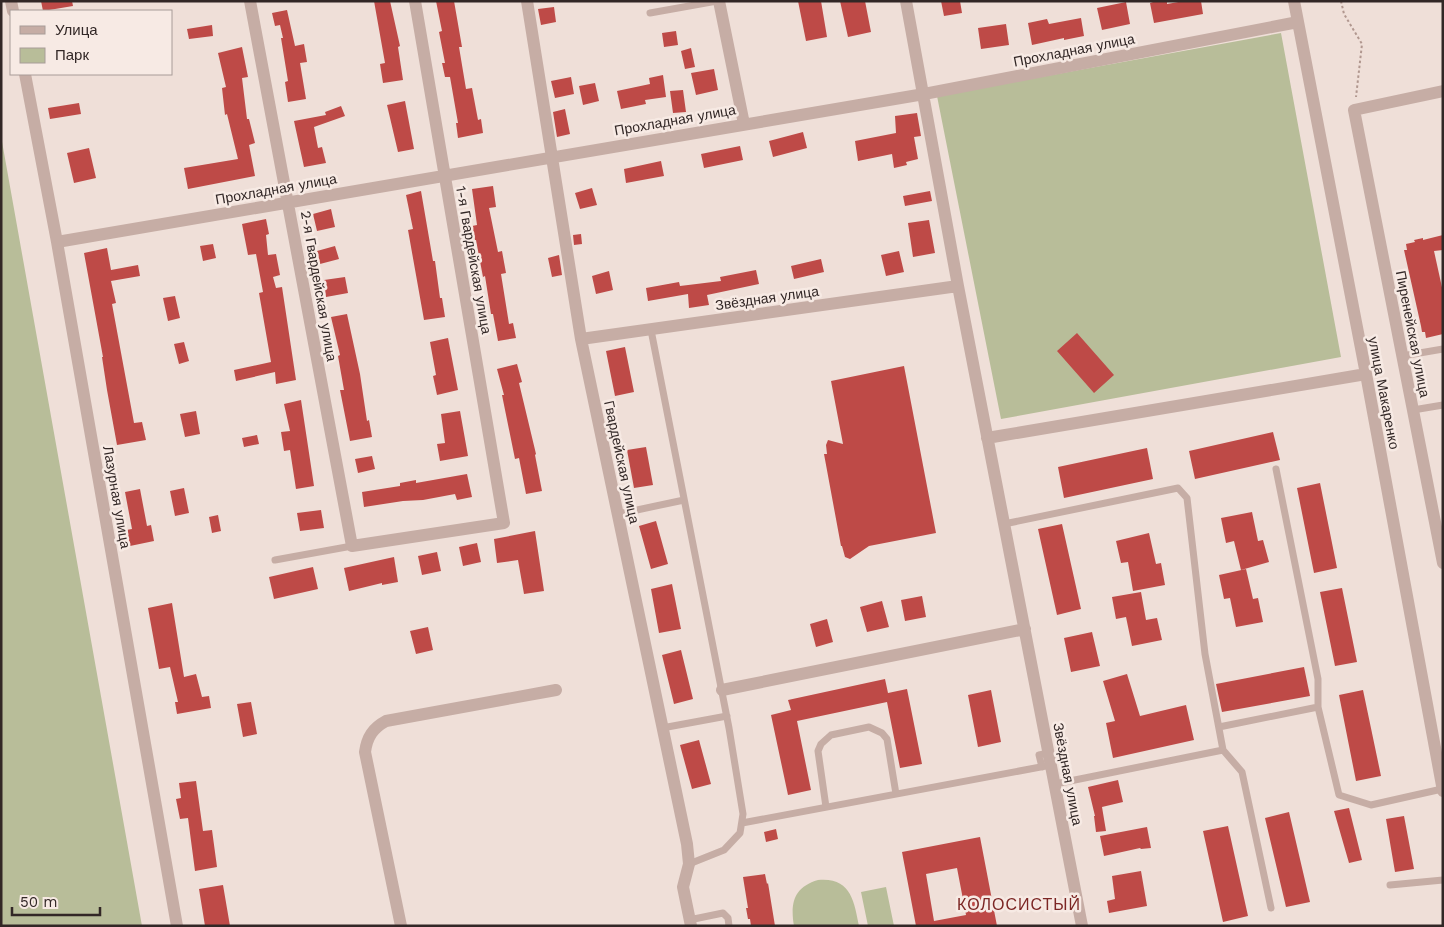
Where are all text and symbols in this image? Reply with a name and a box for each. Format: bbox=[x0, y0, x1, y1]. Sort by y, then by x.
legend bbox=[10, 10, 172, 75]
text: Улица bbox=[55, 21, 98, 39]
street label: Прохладная улица bbox=[1012, 30, 1136, 70]
text: Парк bbox=[55, 46, 89, 64]
street label: Прохладная улица bbox=[613, 101, 737, 139]
street label: Прохладная улица bbox=[214, 170, 338, 208]
street label: 1-я Гвардейская улица bbox=[453, 185, 495, 336]
street label: 2-я Гвардейская улица bbox=[298, 209, 340, 363]
street label: Пиренейская улица bbox=[1393, 269, 1433, 399]
street label: Звёздная улица bbox=[714, 283, 820, 313]
street label: улица Макаренко bbox=[1365, 335, 1403, 451]
street label: Гвардейская улица bbox=[601, 399, 643, 525]
street label: Лазурная улица bbox=[100, 444, 134, 550]
street label: Звёздная улица bbox=[1050, 721, 1086, 827]
scale bar bbox=[12, 884, 100, 916]
text: 50 m bbox=[20, 893, 57, 911]
district label: КОЛОСИСТЫЙ bbox=[957, 895, 1081, 914]

